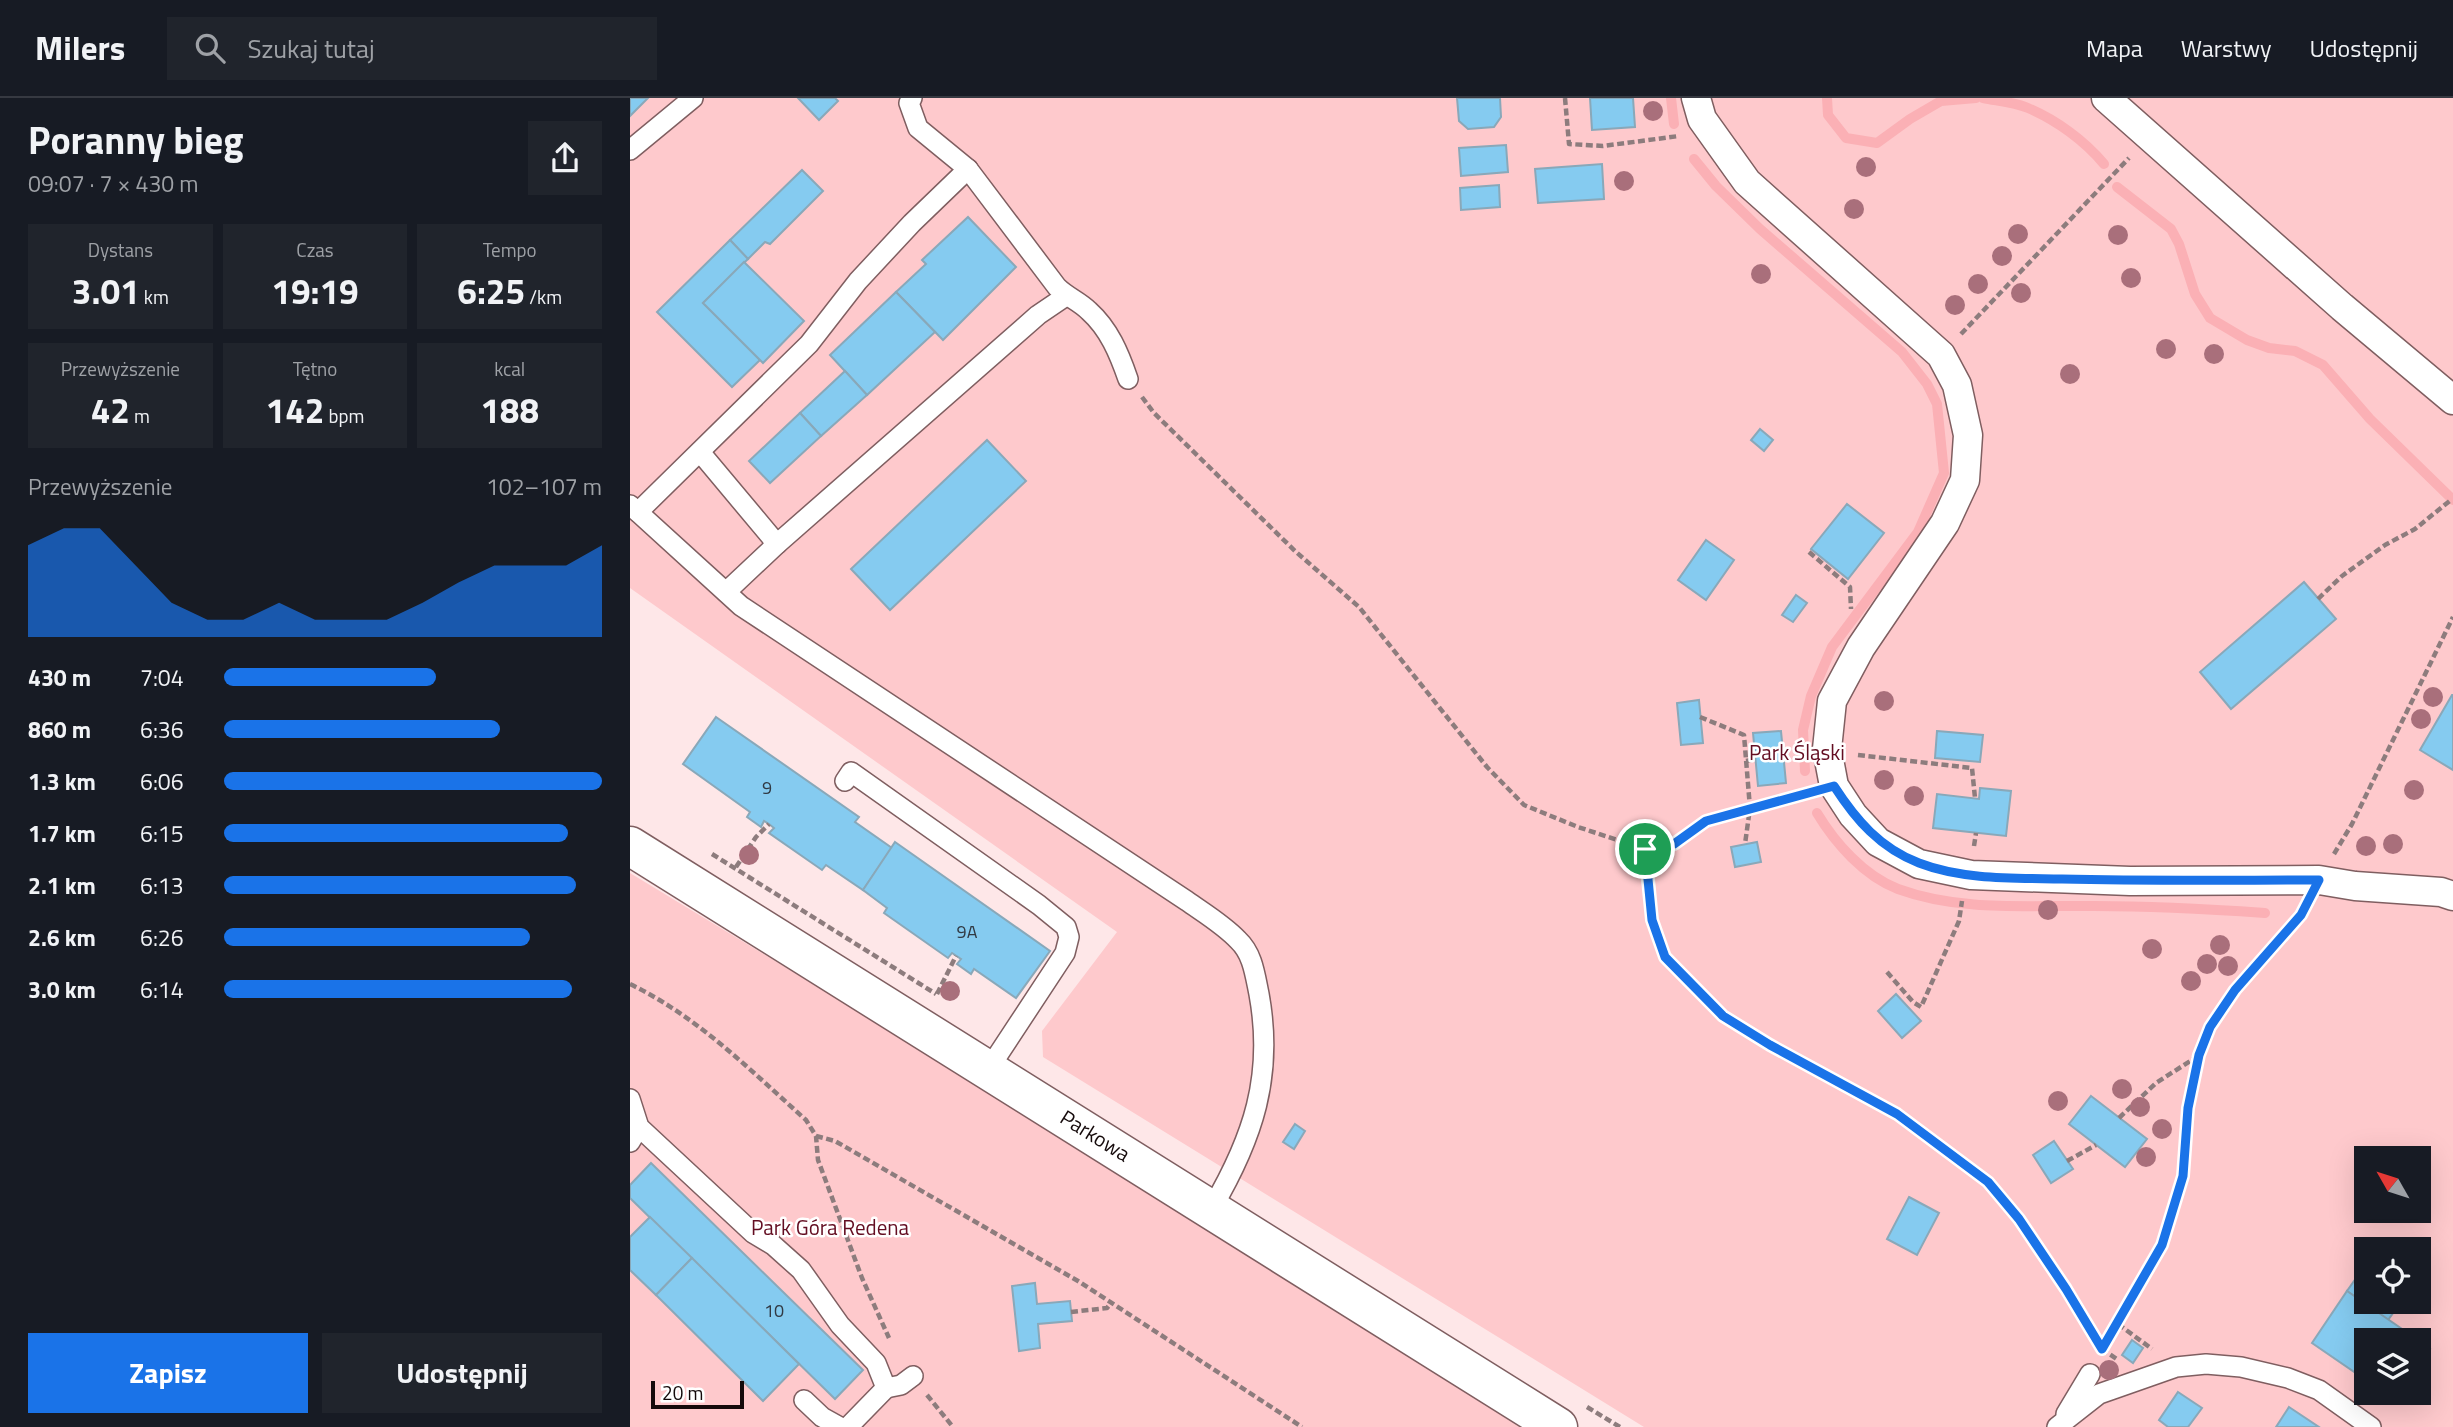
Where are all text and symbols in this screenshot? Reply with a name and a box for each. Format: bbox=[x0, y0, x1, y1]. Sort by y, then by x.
search box bbox=[167, 17, 657, 80]
text: Milers bbox=[35, 23, 125, 73]
icon: search bbox=[191, 29, 229, 67]
text: Szukaj tutaj bbox=[247, 29, 375, 68]
text: Mapa bbox=[2086, 30, 2143, 66]
text: Warstwy bbox=[2181, 30, 2272, 66]
text: Udostępnij bbox=[2310, 30, 2418, 66]
text: Poranny bieg bbox=[28, 111, 244, 169]
button: share bbox=[528, 121, 602, 195]
text: 09:07 · 7 × 430 m bbox=[28, 166, 198, 201]
text: Dystans bbox=[88, 235, 153, 264]
text: Czas bbox=[296, 235, 334, 264]
text: Tempo bbox=[483, 235, 537, 264]
text: 3.01 bbox=[72, 264, 140, 318]
text: 19:19 bbox=[271, 264, 359, 318]
text: 6:25 bbox=[457, 264, 525, 318]
text: km bbox=[140, 282, 169, 311]
text: /km bbox=[525, 282, 562, 311]
text: Przewyższenie bbox=[61, 354, 180, 383]
text: Tętno bbox=[293, 354, 337, 383]
text: kcal bbox=[494, 354, 525, 383]
text: 42 bbox=[91, 383, 130, 437]
text: 142 bbox=[266, 383, 324, 437]
text: 188 bbox=[480, 383, 539, 437]
text: m bbox=[130, 401, 150, 430]
text: bpm bbox=[324, 401, 364, 430]
text: Przewyższenie bbox=[28, 469, 172, 504]
text: 102–107 m bbox=[486, 469, 602, 504]
text: 430 m bbox=[28, 660, 91, 695]
text: 7:04 bbox=[140, 660, 184, 695]
text: 860 m bbox=[28, 712, 91, 747]
text: 6:36 bbox=[140, 712, 184, 747]
park label: Park Śląski bbox=[1749, 736, 1845, 768]
text: 1.3 km bbox=[28, 764, 96, 799]
text: 6:06 bbox=[140, 764, 184, 799]
house number: 9 bbox=[762, 774, 772, 801]
text: 1.7 km bbox=[28, 816, 96, 851]
text: 6:15 bbox=[140, 816, 184, 851]
pin bbox=[1615, 819, 1675, 879]
icon: arrive bbox=[1626, 830, 1664, 868]
text: 2.1 km bbox=[28, 868, 96, 903]
text: 6:13 bbox=[140, 868, 184, 903]
house number: 9A bbox=[957, 918, 978, 945]
text: 2.6 km bbox=[28, 920, 96, 955]
text: 6:26 bbox=[140, 920, 184, 955]
text: 3.0 km bbox=[28, 972, 96, 1007]
text: 6:14 bbox=[140, 972, 184, 1007]
street label: Parkowa bbox=[1054, 1101, 1137, 1169]
north arrow bbox=[2354, 1146, 2431, 1223]
map controls bbox=[2354, 1146, 2431, 1405]
park label: Park Góra Redena bbox=[751, 1211, 910, 1243]
button: locate bbox=[2354, 1237, 2431, 1314]
house number: 10 bbox=[764, 1297, 784, 1324]
button: layers bbox=[2354, 1328, 2431, 1405]
button: Zapisz bbox=[28, 1333, 308, 1413]
button: Udostępnij bbox=[322, 1333, 602, 1413]
scale bar bbox=[651, 1378, 744, 1410]
text: 20 m bbox=[662, 1378, 703, 1407]

